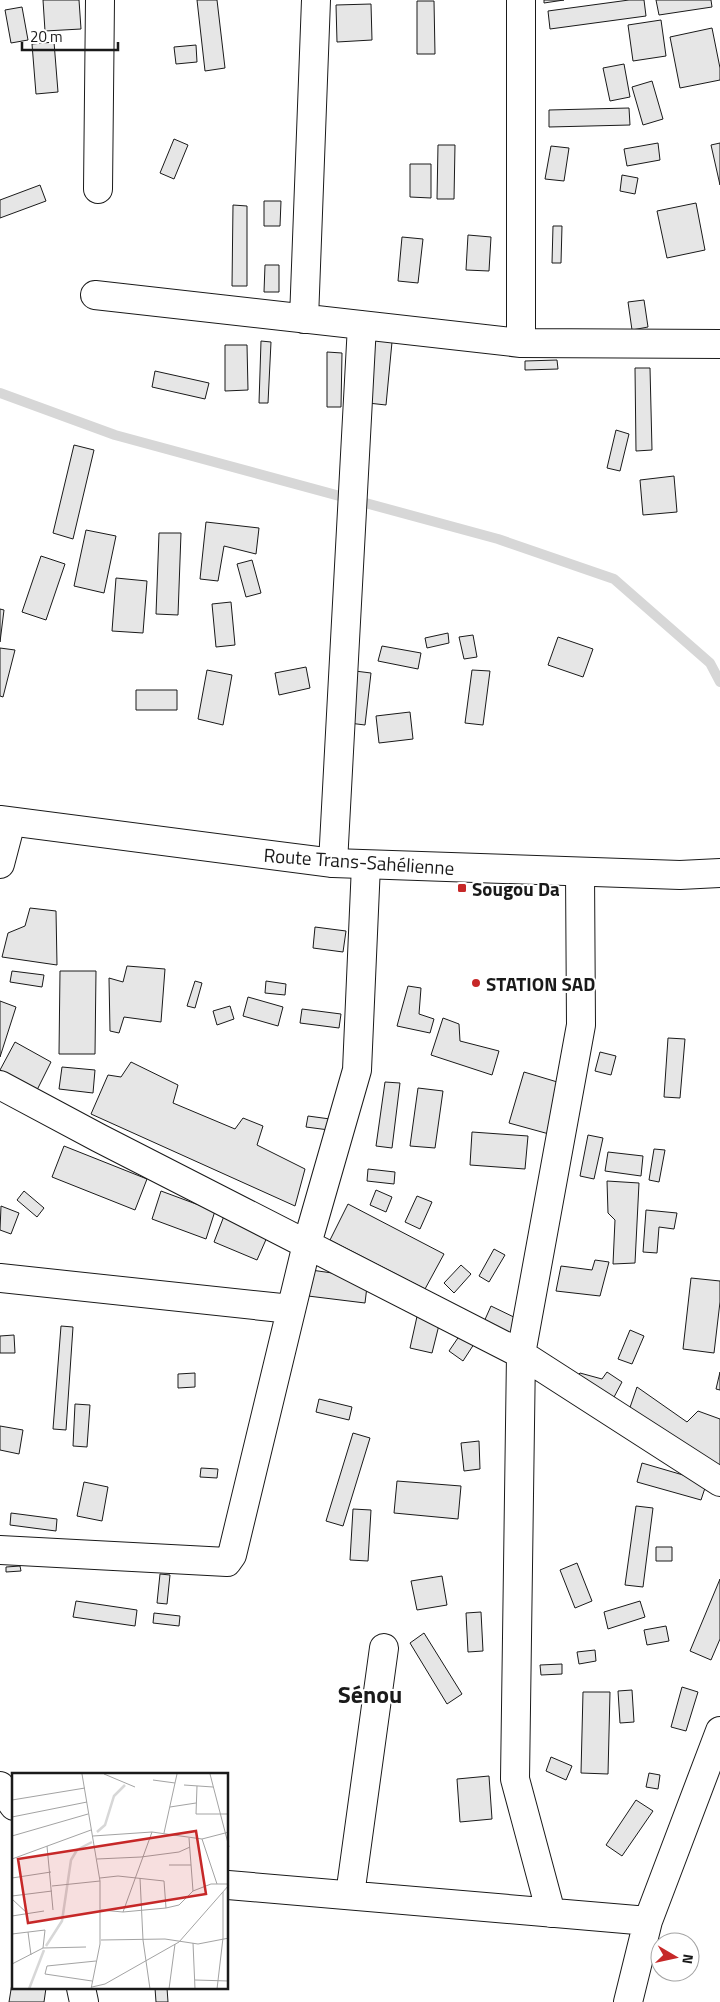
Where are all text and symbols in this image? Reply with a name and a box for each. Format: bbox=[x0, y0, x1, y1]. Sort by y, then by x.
scale bar bbox=[22, 20, 119, 52]
text: 20 m bbox=[30, 25, 63, 48]
street label: Route Trans-Sahélienne bbox=[263, 840, 455, 882]
place label: Sougou Da bbox=[472, 874, 560, 903]
marker: Sougou Da bbox=[456, 882, 468, 894]
place label: STATION SAD bbox=[486, 969, 595, 998]
marker: STATION SAD bbox=[470, 977, 482, 989]
district label: Sénou bbox=[338, 1676, 402, 1712]
inset map bbox=[12, 1773, 229, 1990]
north arrow bbox=[650, 1932, 700, 1982]
text: N bbox=[677, 1953, 699, 1966]

